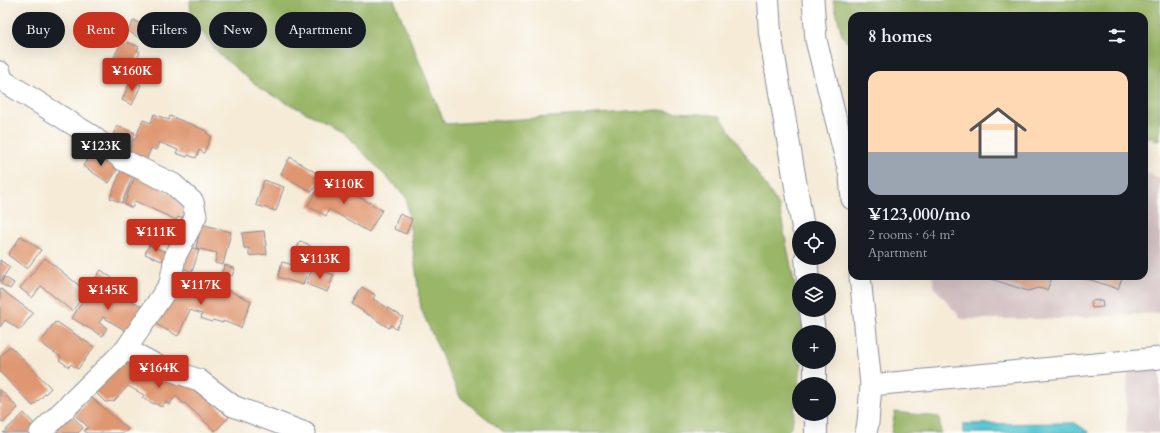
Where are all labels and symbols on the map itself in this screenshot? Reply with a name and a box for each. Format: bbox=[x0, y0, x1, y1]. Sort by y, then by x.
pin: ¥160K bbox=[104, 58, 160, 92]
pin: ¥123K bbox=[73, 133, 129, 167]
pin: ¥110K bbox=[316, 171, 372, 205]
pin: ¥111K bbox=[128, 219, 184, 253]
pin: ¥113K bbox=[292, 246, 348, 280]
pin: ¥117K bbox=[173, 272, 229, 306]
pin: ¥145K bbox=[80, 277, 136, 311]
pin: ¥164K bbox=[131, 355, 187, 389]

